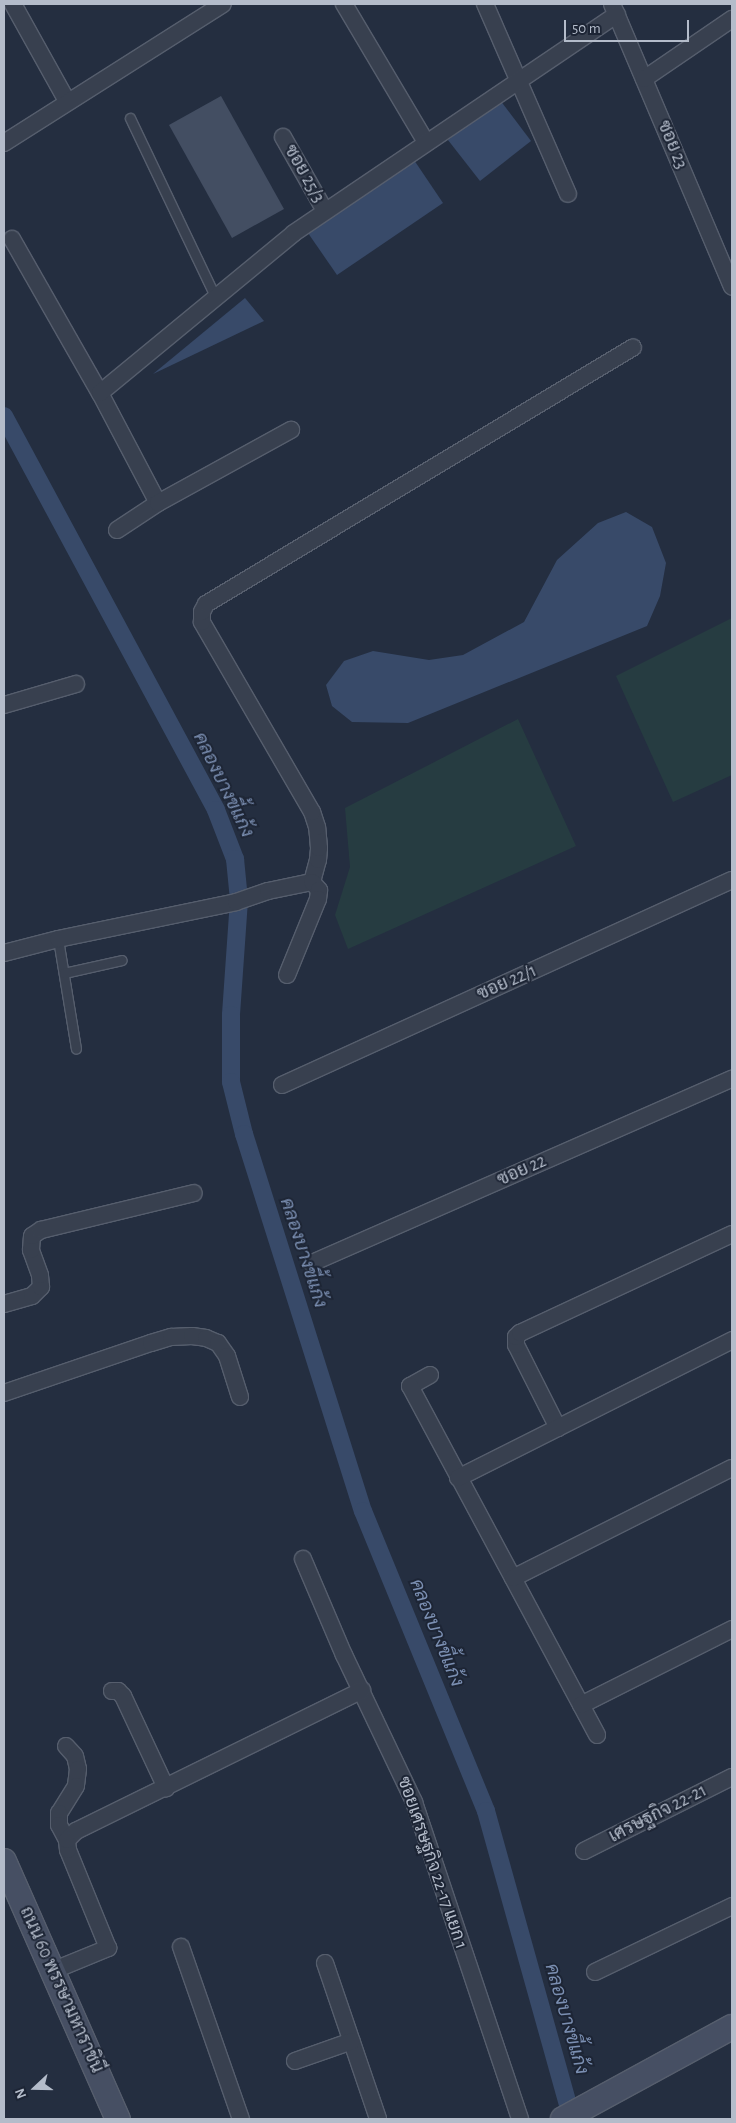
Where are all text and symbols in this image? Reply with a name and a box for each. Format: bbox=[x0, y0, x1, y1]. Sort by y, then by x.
scale bar bbox=[566, 10, 691, 42]
text: 50 m bbox=[572, 21, 601, 36]
street label: ซอย 23 bbox=[652, 118, 692, 172]
street label: ซอย 25/3 bbox=[279, 141, 329, 207]
water label: คลองบางขี้แก้ง bbox=[188, 729, 258, 841]
street label: ซอย 22/1 bbox=[474, 960, 540, 1006]
street label: ซอย 22 bbox=[494, 1151, 550, 1191]
water label: คลองบางขี้แก้ง bbox=[275, 1195, 331, 1311]
water label: คลองบางขี้แก้ง bbox=[404, 1576, 468, 1690]
street label: ซอยเศรษฐกิจ 22-17 แยก 1 bbox=[392, 1774, 472, 1952]
street label: เศรษฐกิจ 22-21 bbox=[606, 1780, 710, 1848]
street label: ถนน 60 พรรษามหาราชินี bbox=[15, 1904, 107, 2076]
water label: คลองบางขี้แก้ง bbox=[539, 1961, 593, 2077]
north arrow bbox=[10, 2063, 60, 2113]
text: N bbox=[13, 2086, 29, 2100]

